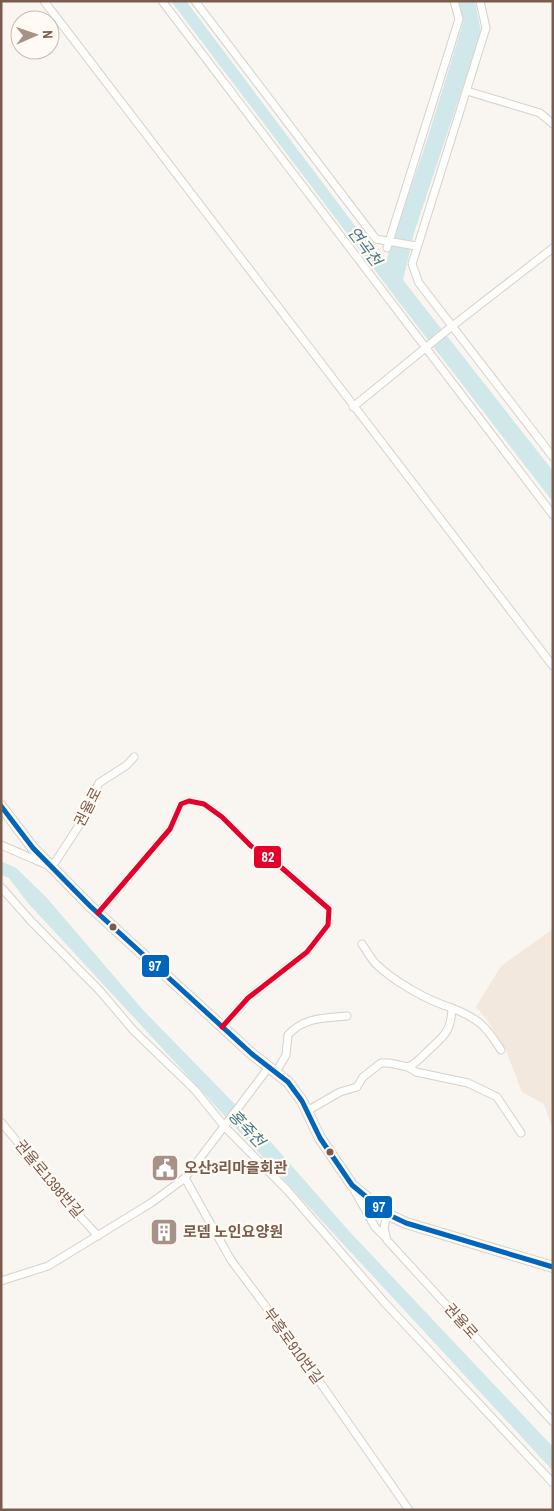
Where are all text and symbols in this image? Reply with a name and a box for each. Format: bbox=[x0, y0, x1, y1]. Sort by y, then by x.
north arrow bbox=[10, 10, 60, 60]
text: N bbox=[39, 30, 57, 39]
water label: 연곡천 bbox=[343, 222, 388, 272]
street label: 권율로 bbox=[69, 784, 106, 830]
line badge: 82 bbox=[253, 845, 282, 869]
text: 82 bbox=[262, 848, 274, 866]
unlabelled marker bbox=[108, 922, 118, 932]
line badge: 97 bbox=[141, 954, 170, 978]
text: 97 bbox=[149, 957, 162, 975]
water label: 홍죽천 bbox=[224, 1104, 272, 1153]
street label: 권율로1398번길 bbox=[10, 1135, 88, 1222]
unlabelled marker bbox=[325, 1147, 335, 1157]
public building icon: 오산3리마을회관 bbox=[150, 1153, 180, 1183]
place label: 오산3리마을회관 bbox=[184, 1157, 288, 1178]
line badge: 97 bbox=[364, 1195, 393, 1219]
text: 97 bbox=[373, 1198, 386, 1216]
building icon: 로뎀 노인요양원 bbox=[149, 1217, 179, 1247]
place label: 로뎀 노인요양원 bbox=[183, 1221, 283, 1242]
street label: 권율로 bbox=[440, 1298, 483, 1343]
street label: 부흥로910번길 bbox=[259, 1303, 328, 1388]

